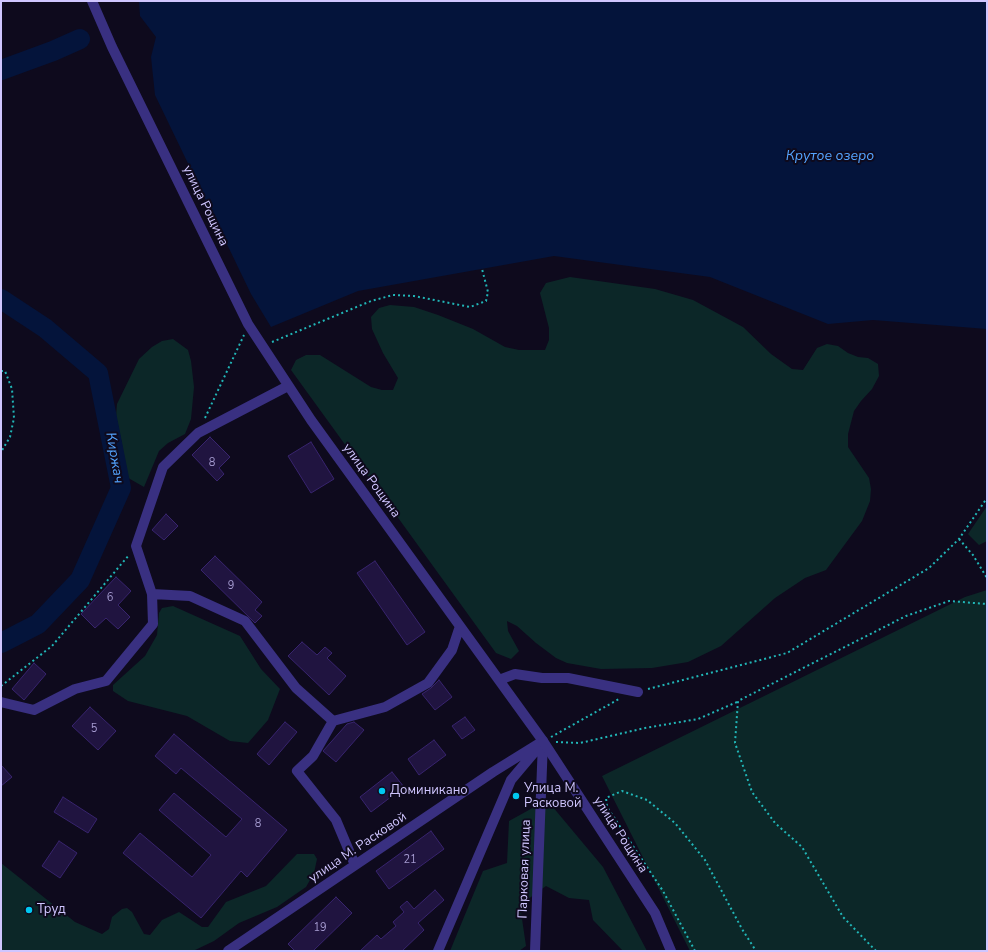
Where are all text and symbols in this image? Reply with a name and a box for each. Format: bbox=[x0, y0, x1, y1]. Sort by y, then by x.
water label: Крутое озеро bbox=[786, 149, 874, 165]
street label: улица Рощина bbox=[179, 163, 231, 249]
water label: Киржач bbox=[101, 431, 127, 485]
street label: улица Рощина bbox=[339, 441, 403, 521]
house number: 8 bbox=[209, 456, 215, 470]
house number: 9 bbox=[228, 579, 234, 593]
house number: 6 bbox=[107, 591, 113, 605]
house number: 5 bbox=[91, 722, 97, 736]
place label: Улица М. Расковой bbox=[524, 781, 581, 812]
place label: Доминикано bbox=[390, 783, 468, 799]
marker: Доминикано bbox=[377, 786, 387, 796]
marker: Улица М. Расковой bbox=[511, 791, 521, 801]
street label: улица Рощина bbox=[590, 794, 650, 876]
street label: улица М. Расковой bbox=[306, 810, 410, 886]
house number: 8 bbox=[255, 817, 261, 831]
street label: Парковая улица bbox=[515, 819, 535, 919]
house number: 21 bbox=[403, 853, 417, 867]
place label: Труд bbox=[37, 902, 66, 918]
marker: Труд bbox=[24, 905, 34, 915]
house number: 19 bbox=[313, 921, 327, 935]

